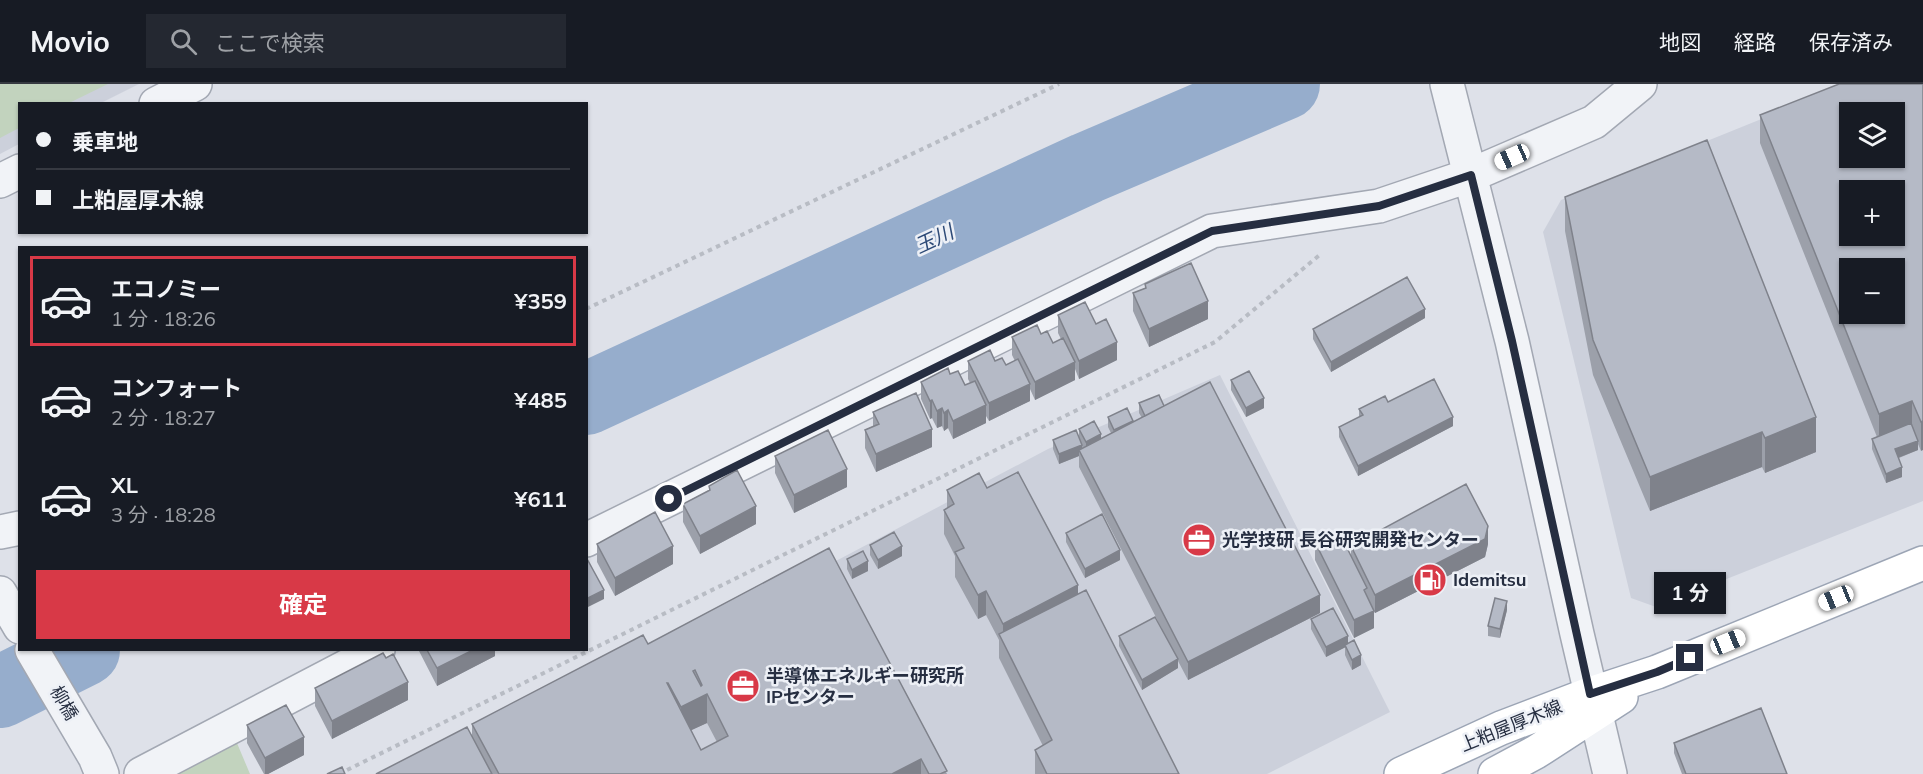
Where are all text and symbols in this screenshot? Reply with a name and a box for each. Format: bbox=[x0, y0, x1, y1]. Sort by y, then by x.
search box bbox=[146, 14, 566, 68]
text: Movio bbox=[30, 24, 110, 59]
icon: search bbox=[167, 25, 200, 58]
text: ここで検索 bbox=[215, 29, 325, 57]
text: 地図 bbox=[1659, 29, 1701, 55]
text: 経路 bbox=[1734, 29, 1776, 55]
text: 保存済み bbox=[1809, 29, 1893, 55]
map controls bbox=[1839, 102, 1905, 324]
button: layers bbox=[1839, 102, 1905, 168]
text: 乗車地 bbox=[72, 128, 138, 156]
car bbox=[1492, 141, 1532, 173]
button: + bbox=[1839, 180, 1905, 246]
text: 上粕屋厚木線 bbox=[72, 186, 204, 214]
water label: 玉川 bbox=[910, 218, 959, 258]
button: − bbox=[1839, 258, 1905, 324]
icon: car bbox=[39, 274, 93, 328]
text: エコノミー bbox=[111, 275, 221, 303]
text: ¥359 bbox=[514, 287, 567, 315]
text: 1 分 · 18:26 bbox=[111, 306, 216, 331]
icon: car bbox=[39, 373, 93, 427]
text: コンフォート bbox=[111, 374, 242, 402]
text: ¥485 bbox=[514, 386, 567, 414]
text: 2 分 · 18:27 bbox=[111, 405, 216, 430]
text: XL bbox=[111, 471, 138, 499]
icon: car bbox=[39, 472, 93, 526]
text: ¥611 bbox=[514, 485, 567, 513]
route start bbox=[655, 485, 682, 512]
text: 3 分 · 18:28 bbox=[111, 502, 216, 527]
office icon: 光学技研 長谷研究開発センター bbox=[1181, 522, 1217, 558]
place label: 光学技研 長谷研究開発センター bbox=[1222, 528, 1479, 551]
fuel station icon: Idemitsu bbox=[1412, 562, 1448, 598]
place label: Idemitsu bbox=[1453, 568, 1527, 591]
button: 確定 bbox=[36, 570, 570, 639]
callout: 1 分 bbox=[1654, 571, 1726, 613]
text: 1 分 bbox=[1671, 580, 1709, 605]
car bbox=[1816, 583, 1856, 613]
car bbox=[1708, 627, 1748, 657]
route end bbox=[1676, 644, 1703, 671]
place label: 半導体エネルギー研究所 IPセンター bbox=[766, 664, 964, 708]
office icon: 半導体エネルギー研究所 IPセンター bbox=[725, 668, 761, 704]
street label: 柳橋 bbox=[45, 681, 83, 724]
street label: 上粕屋厚木線 bbox=[1456, 695, 1565, 756]

